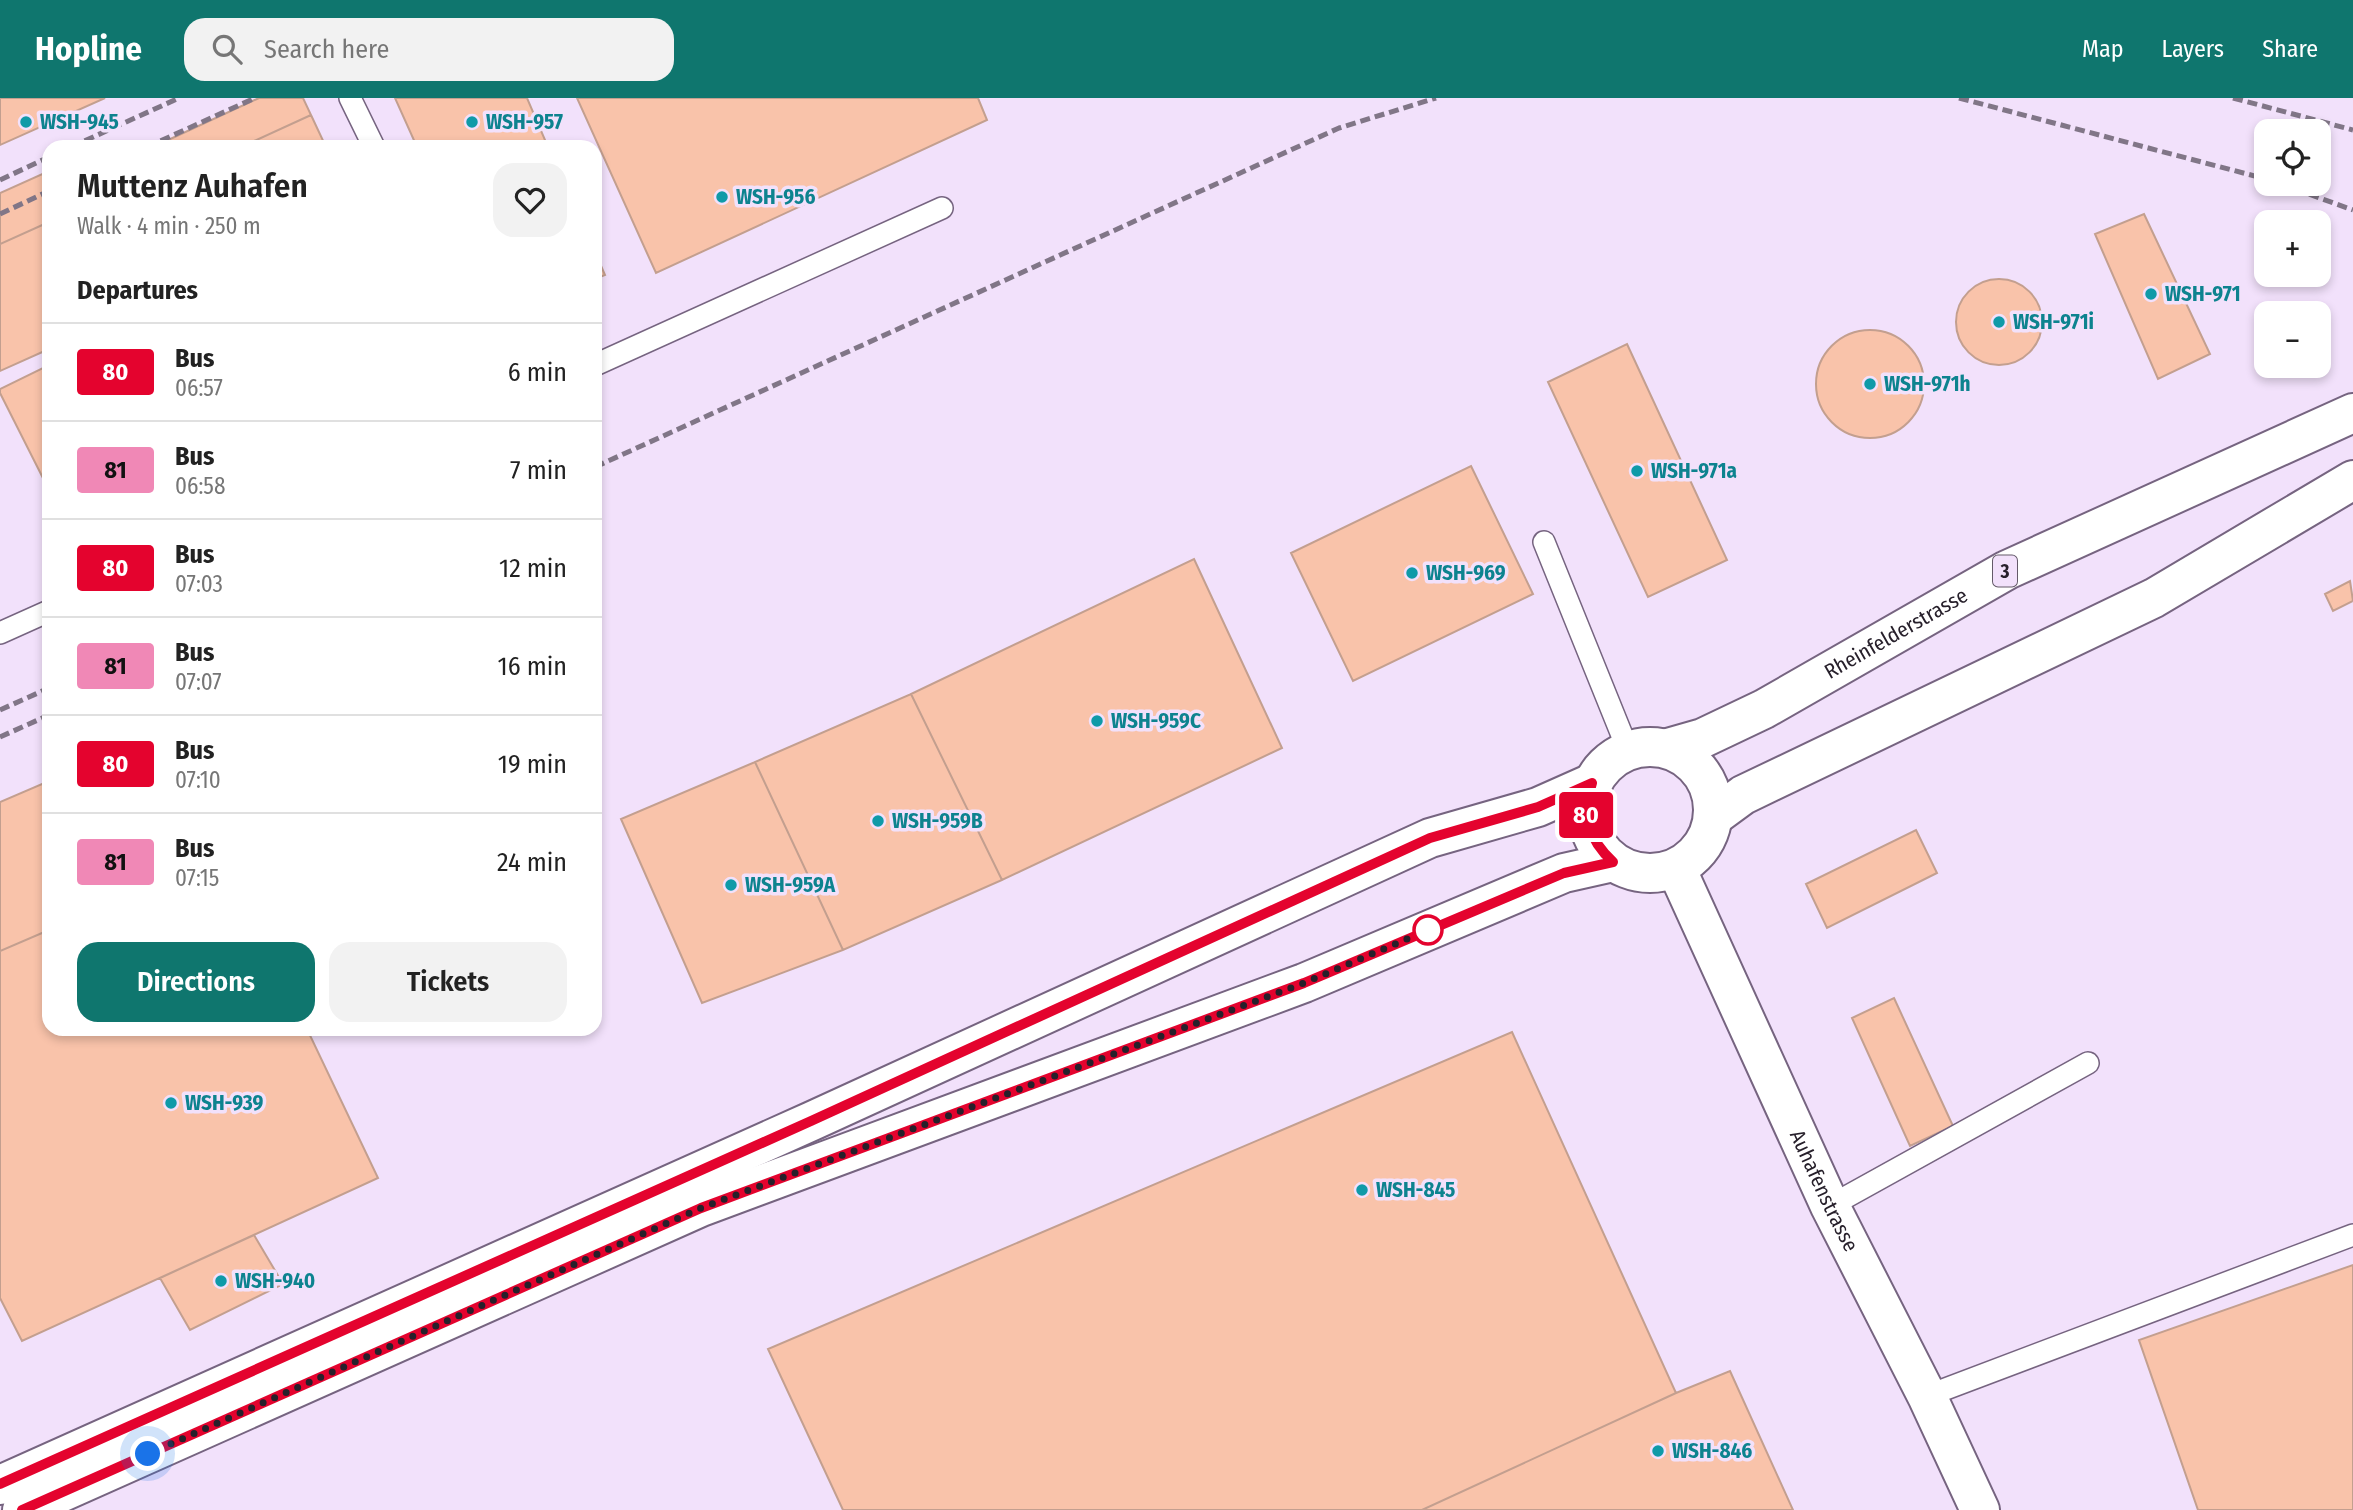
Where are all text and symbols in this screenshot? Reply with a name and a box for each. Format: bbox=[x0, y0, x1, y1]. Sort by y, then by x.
search box bbox=[184, 18, 674, 81]
text: Hopline bbox=[35, 29, 142, 69]
icon: search bbox=[208, 30, 246, 68]
text: Search here bbox=[264, 34, 389, 65]
text: Map bbox=[2082, 35, 2124, 63]
text: Layers bbox=[2162, 35, 2224, 63]
text: Share bbox=[2262, 35, 2318, 63]
place label: WSH-945 bbox=[40, 109, 119, 135]
place label: WSH-957 bbox=[486, 109, 563, 135]
marker: WSH-945 bbox=[18, 114, 34, 130]
marker: WSH-957 bbox=[464, 114, 480, 130]
map controls bbox=[2254, 119, 2331, 378]
button: locate bbox=[2254, 119, 2331, 196]
button: heart bbox=[493, 163, 567, 237]
text: Muttenz Auhafen bbox=[77, 166, 308, 206]
place label: WSH-956 bbox=[736, 184, 815, 210]
marker: WSH-956 bbox=[714, 189, 730, 205]
button: + bbox=[2254, 210, 2331, 287]
text: Walk · 4 min · 250 m bbox=[77, 212, 261, 240]
text: Departures bbox=[77, 275, 198, 306]
place label: WSH-971 bbox=[2165, 281, 2241, 307]
marker: WSH-971 bbox=[2143, 286, 2159, 302]
button: − bbox=[2254, 301, 2331, 378]
place label: WSH-971i bbox=[2013, 309, 2094, 335]
marker: WSH-971i bbox=[1991, 314, 2007, 330]
text: Bus bbox=[175, 343, 214, 374]
text: 6 min bbox=[508, 357, 567, 388]
text: 80 bbox=[103, 358, 128, 386]
place label: WSH-971h bbox=[1884, 371, 1971, 397]
text: 06:57 bbox=[175, 374, 223, 402]
marker: WSH-971h bbox=[1862, 376, 1878, 392]
text: Bus bbox=[175, 441, 214, 472]
text: 7 min bbox=[510, 455, 567, 486]
text: 81 bbox=[104, 456, 127, 484]
place label: WSH-971a bbox=[1651, 458, 1737, 484]
marker: WSH-971a bbox=[1629, 463, 1645, 479]
text: 06:58 bbox=[175, 472, 225, 500]
text: Bus bbox=[175, 539, 214, 570]
text: 12 min bbox=[499, 553, 567, 584]
text: 80 bbox=[103, 554, 128, 582]
road number: 3 bbox=[1993, 556, 2017, 586]
place label: WSH-969 bbox=[1426, 560, 1506, 586]
marker: WSH-969 bbox=[1404, 565, 1420, 581]
text: 07:03 bbox=[175, 570, 223, 598]
street label: Rheinfelderstrasse bbox=[1820, 582, 1972, 685]
text: Bus bbox=[175, 637, 214, 668]
text: 16 min bbox=[498, 651, 567, 682]
text: 81 bbox=[104, 652, 127, 680]
text: 07:07 bbox=[175, 668, 222, 696]
place label: WSH-959C bbox=[1111, 708, 1201, 734]
marker: WSH-959C bbox=[1089, 713, 1105, 729]
text: Bus bbox=[175, 735, 214, 766]
text: 19 min bbox=[498, 749, 567, 780]
text: 80 bbox=[103, 750, 128, 778]
text: 07:10 bbox=[175, 766, 221, 794]
line badge: 80 bbox=[1554, 792, 1618, 838]
text: 80 bbox=[1573, 801, 1599, 829]
place label: WSH-959B bbox=[892, 808, 983, 834]
marker: WSH-959B bbox=[870, 813, 886, 829]
text: Bus bbox=[175, 833, 214, 864]
text: 24 min bbox=[497, 847, 567, 878]
text: 81 bbox=[104, 848, 127, 876]
text: 07:15 bbox=[175, 864, 219, 892]
place label: WSH-959A bbox=[745, 872, 836, 898]
marker: WSH-959A bbox=[723, 877, 739, 893]
unlabelled marker bbox=[1413, 915, 1443, 945]
button: Directions bbox=[77, 942, 315, 1022]
button: Tickets bbox=[329, 942, 567, 1022]
place label: WSH-939 bbox=[185, 1090, 263, 1116]
marker: WSH-939 bbox=[163, 1095, 179, 1111]
street label: Auhafenstrasse bbox=[1784, 1126, 1864, 1256]
place label: WSH-845 bbox=[1376, 1177, 1455, 1203]
marker: WSH-845 bbox=[1354, 1182, 1370, 1198]
place label: WSH-940 bbox=[235, 1268, 315, 1294]
marker: WSH-940 bbox=[213, 1273, 229, 1289]
your location bbox=[130, 1436, 165, 1471]
place label: WSH-846 bbox=[1672, 1438, 1752, 1464]
marker: WSH-846 bbox=[1650, 1443, 1666, 1459]

